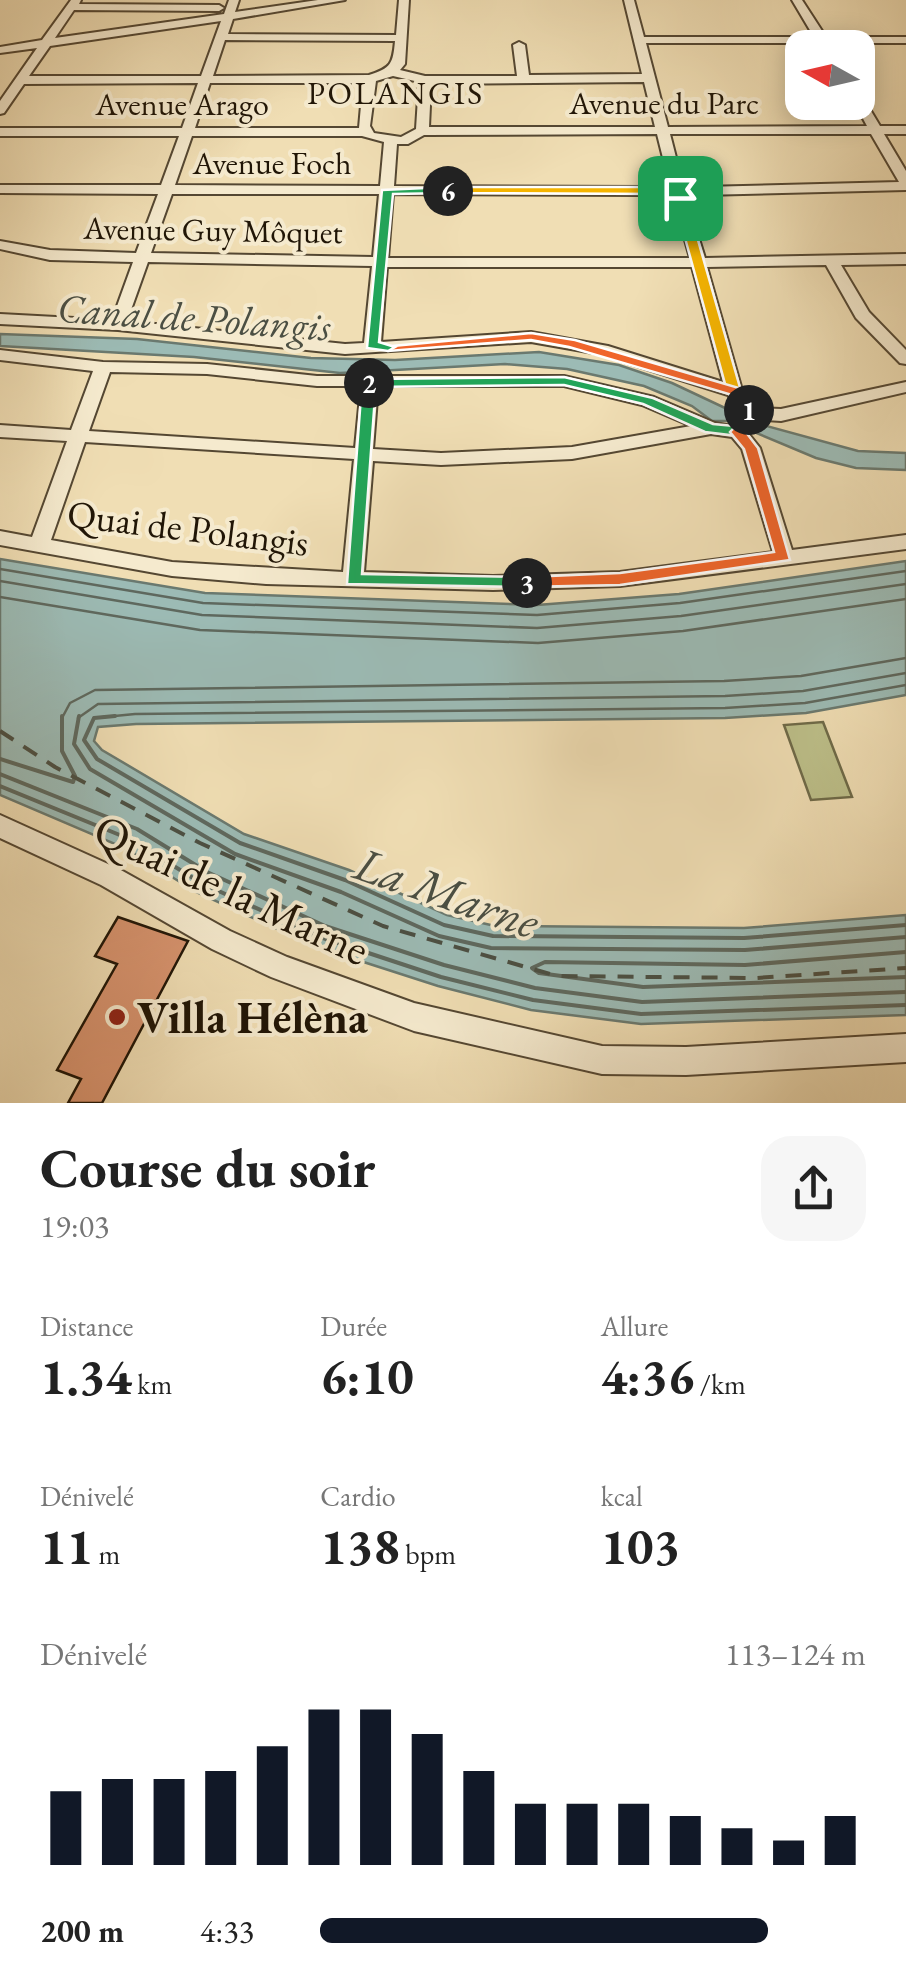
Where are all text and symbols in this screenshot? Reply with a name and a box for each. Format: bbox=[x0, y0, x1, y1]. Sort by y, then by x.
north arrow bbox=[785, 30, 875, 120]
map controls bbox=[785, 30, 875, 120]
district label: POLANGIS bbox=[307, 72, 485, 114]
street label: Avenue du Parc bbox=[568, 82, 759, 124]
street label: Avenue Arago bbox=[94, 83, 269, 125]
street label: Avenue Foch bbox=[191, 142, 352, 184]
pin bbox=[638, 156, 723, 241]
pin: 6 bbox=[423, 166, 473, 216]
icon: arrive bbox=[653, 171, 708, 226]
text: 6 bbox=[441, 173, 455, 209]
street label: Avenue Guy Môquet bbox=[82, 207, 343, 253]
water label: Canal de Polangis bbox=[56, 282, 333, 353]
pin: 2 bbox=[344, 358, 394, 408]
text: 2 bbox=[362, 365, 376, 401]
pin: 1 bbox=[724, 385, 774, 435]
text: 1 bbox=[742, 392, 756, 428]
street label: Quai de Polangis bbox=[65, 488, 311, 567]
pin: 3 bbox=[502, 558, 552, 608]
text: 3 bbox=[520, 565, 534, 601]
street label: Quai de la Marne bbox=[85, 800, 379, 978]
water label: La Marne bbox=[346, 831, 548, 953]
place label: Villa Hélèna bbox=[137, 988, 368, 1046]
marker: Villa Hélèna bbox=[106, 1006, 128, 1028]
text: Course du soir bbox=[40, 1132, 375, 1203]
button: share bbox=[761, 1136, 866, 1241]
text: 19:03 bbox=[40, 1205, 109, 1247]
text: Distance bbox=[40, 1308, 134, 1344]
text: Durée bbox=[320, 1308, 387, 1344]
text: Allure bbox=[601, 1308, 669, 1344]
text: 1.34 bbox=[40, 1344, 132, 1409]
text: 6:10 bbox=[320, 1344, 414, 1409]
text: 4:36 bbox=[601, 1344, 694, 1409]
text: km bbox=[132, 1366, 172, 1402]
text: /km bbox=[694, 1366, 746, 1402]
text: Dénivelé bbox=[40, 1478, 134, 1514]
text: Cardio bbox=[320, 1478, 396, 1514]
text: kcal bbox=[601, 1478, 643, 1514]
text: 11 bbox=[40, 1514, 93, 1579]
text: 138 bbox=[320, 1514, 400, 1579]
text: 103 bbox=[601, 1514, 680, 1579]
text: m bbox=[93, 1536, 120, 1572]
text: bpm bbox=[400, 1536, 456, 1572]
text: Dénivelé bbox=[40, 1633, 147, 1675]
text: 113–124 m bbox=[725, 1633, 866, 1675]
text: 200 m bbox=[40, 1910, 124, 1952]
text: 4:33 bbox=[200, 1910, 254, 1952]

